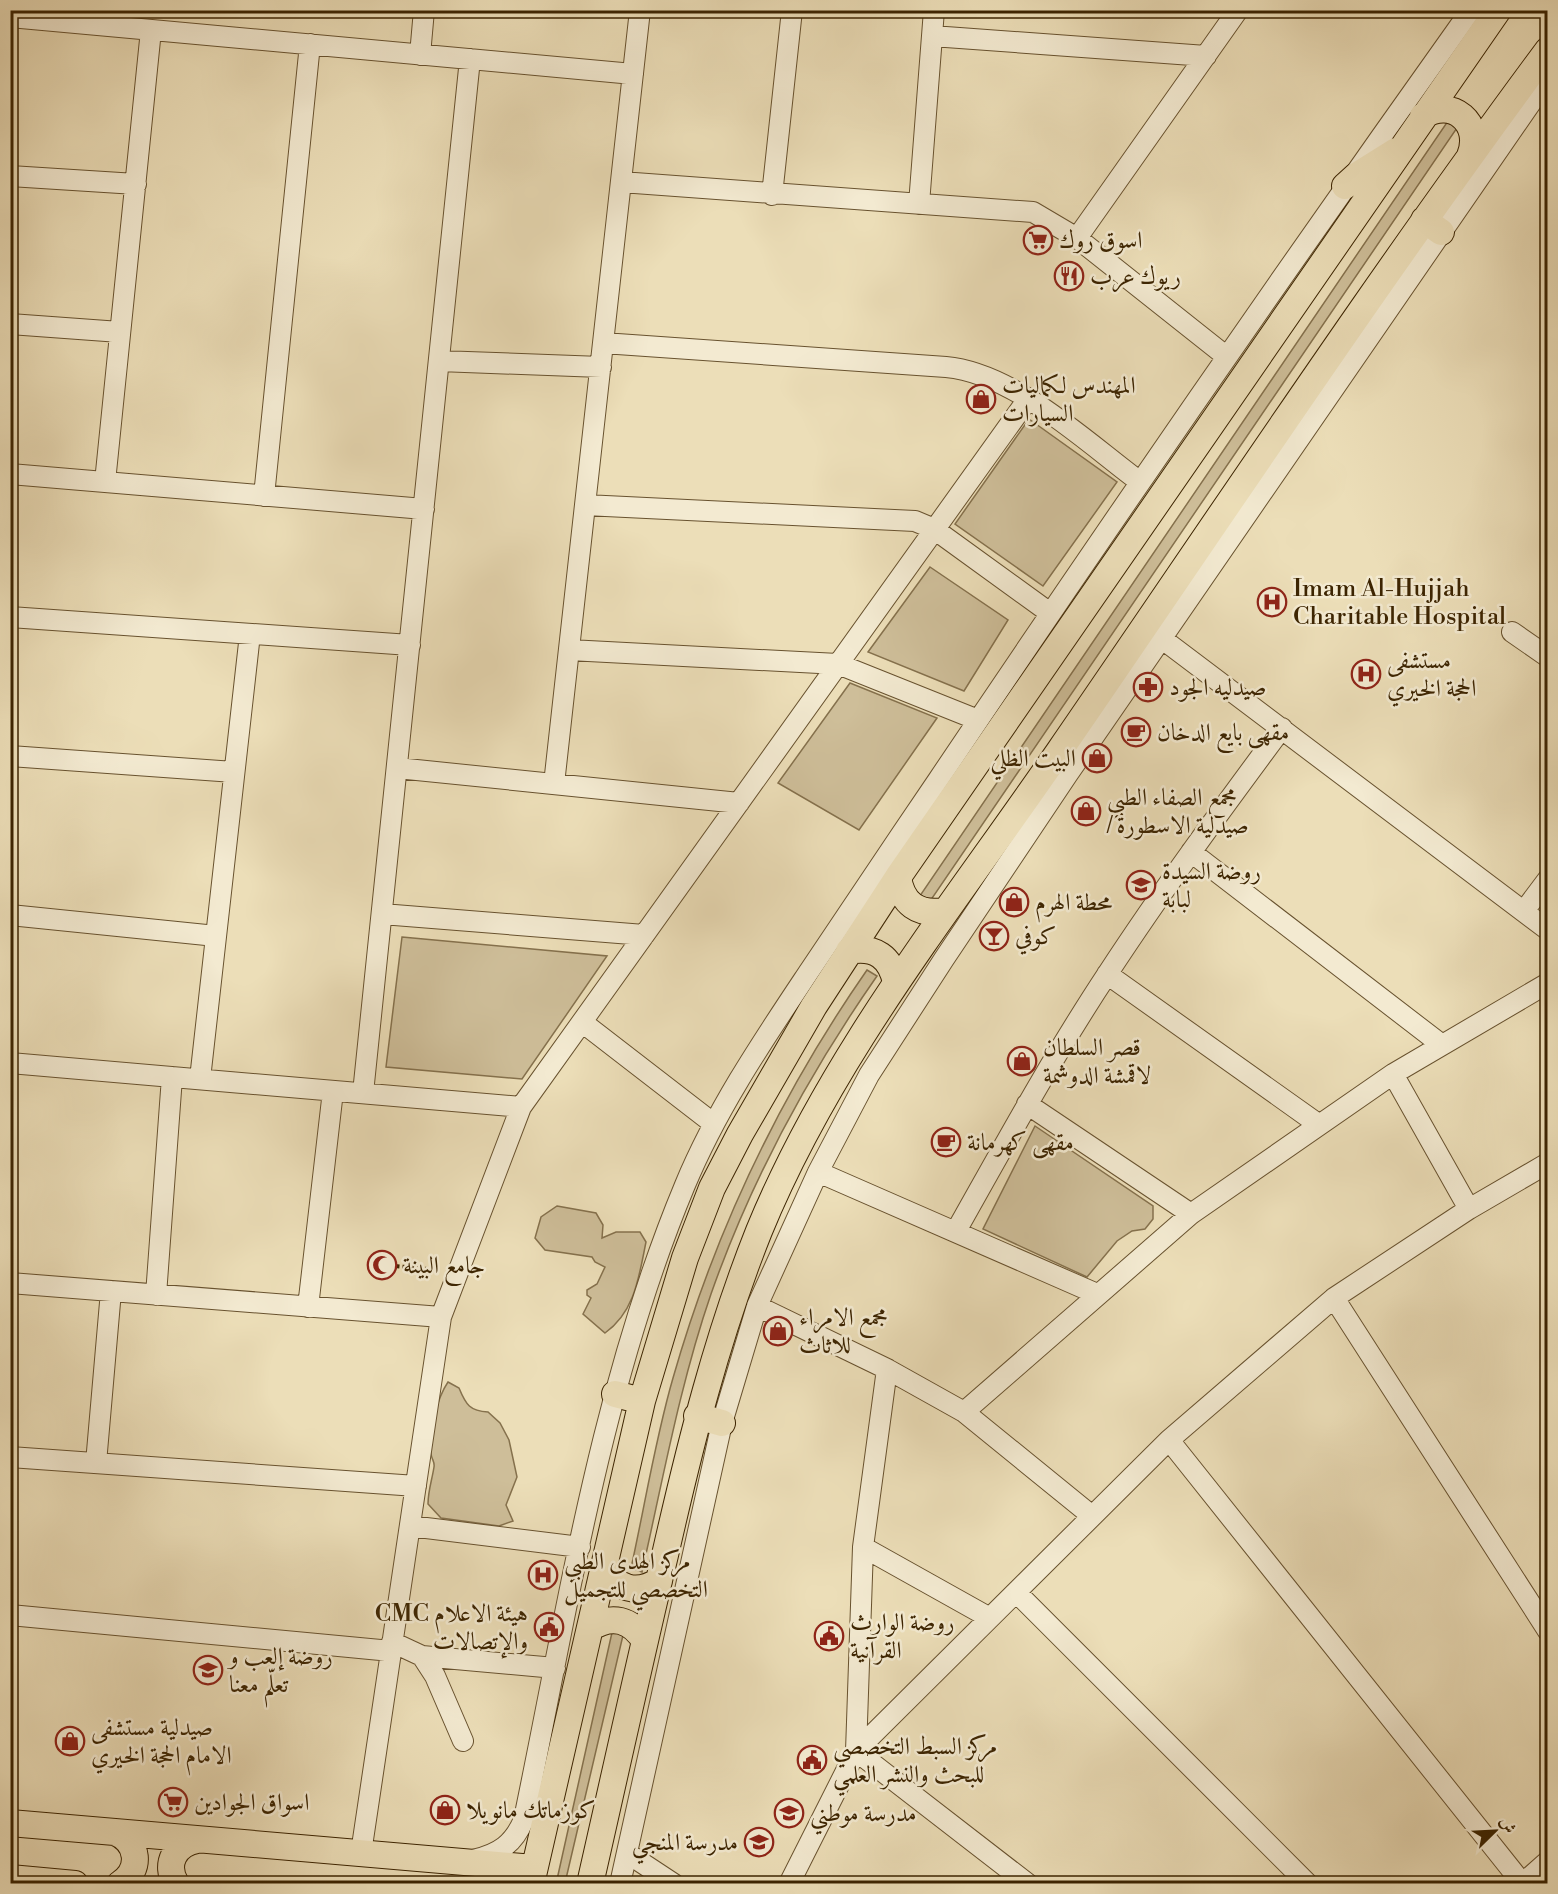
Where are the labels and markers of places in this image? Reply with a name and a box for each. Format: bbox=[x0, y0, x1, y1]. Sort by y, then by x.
supermarket icon: اسوق روك bbox=[1022, 224, 1054, 256]
place label: اسوق روك bbox=[1059, 226, 1143, 256]
restaurant icon: ريوك عرب bbox=[1053, 260, 1085, 292]
place label: ريوك عرب bbox=[1090, 262, 1181, 293]
place label: المهندس لكماليات السيارات bbox=[1002, 371, 1136, 429]
shop icon: المهندس لكماليات السيارات bbox=[965, 383, 997, 415]
place label: Imam Al-Hujjah Charitable Hospital bbox=[1293, 574, 1506, 632]
hospital icon: Imam Al-Hujjah Charitable Hospital bbox=[1256, 586, 1288, 618]
place label: مستشفى الحجة الخيري bbox=[1387, 646, 1476, 707]
hospital icon: مستشفى الحجة الخيري bbox=[1350, 658, 1382, 690]
pharmacy icon: صيدليه الجود bbox=[1132, 671, 1164, 703]
place label: صيدليه الجود bbox=[1169, 673, 1266, 703]
cafe icon: مقهى بايع الدخان bbox=[1120, 716, 1152, 748]
place label: مقهى بايع الدخان bbox=[1157, 718, 1289, 754]
shop icon: البيت الظلي bbox=[1081, 742, 1113, 774]
place label: البيت الظلي bbox=[990, 744, 1076, 781]
place label: مجمع الصفاء الطبي / صيدلية الاسطورة bbox=[1106, 783, 1249, 841]
shop icon: مجمع الصفاء الطبي / صيدلية الاسطورة bbox=[1070, 795, 1102, 827]
place label: روضة السيدة لبابة bbox=[1162, 857, 1261, 915]
school or university icon: روضة السيدة لبابة bbox=[1125, 869, 1157, 901]
shop icon: محطة الهرم bbox=[998, 886, 1030, 918]
place label: محطة الهرم bbox=[1035, 888, 1113, 923]
bar icon: كوفي bbox=[978, 920, 1010, 952]
place label: كوفي bbox=[1015, 922, 1056, 955]
place label: قصر السلطان لاقمشة الدوشمة bbox=[1043, 1033, 1151, 1091]
shop icon: قصر السلطان لاقمشة الدوشمة bbox=[1006, 1045, 1038, 1077]
cafe icon: مقهى كهرمانة bbox=[930, 1126, 962, 1158]
place label: مقهى كهرمانة bbox=[967, 1128, 1074, 1159]
mosque icon: جامع البينة bbox=[366, 1249, 398, 1281]
place label: جامع البينة bbox=[403, 1251, 485, 1287]
place label: مجمع الامراء للاثاث bbox=[799, 1303, 888, 1361]
shop icon: مجمع الامراء للاثاث bbox=[762, 1315, 794, 1347]
place label: مركز الهدى الطبي التخصصي للتجميل bbox=[564, 1547, 708, 1611]
hospital icon: مركز الهدى الطبي التخصصي للتجميل bbox=[527, 1559, 559, 1591]
place label: CMC هيئة الاعلام والإتصالات bbox=[375, 1599, 528, 1659]
place label: روضة الوارث القرآنية bbox=[850, 1608, 955, 1666]
public building icon: CMC هيئة الاعلام والإتصالات bbox=[533, 1611, 565, 1643]
public building icon: روضة الوارث القرآنية bbox=[813, 1620, 845, 1652]
place label: روضة إلعب و تعلّم معنا bbox=[226, 1642, 333, 1708]
school or university icon: روضة إلعب و تعلّم معنا bbox=[192, 1654, 224, 1686]
place label: صيدلية مستشفى الامام الحجة الخيري bbox=[91, 1713, 232, 1776]
shop icon: صيدلية مستشفى الامام الحجة الخيري bbox=[54, 1725, 86, 1757]
place label: مركز السبط التخصصي للبحث والنشر العلمي bbox=[833, 1732, 997, 1797]
public building icon: مركز السبط التخصصي للبحث والنشر العلمي bbox=[796, 1744, 828, 1776]
supermarket icon: اسواق الجوادين bbox=[157, 1786, 189, 1818]
place label: اسواق الجوادين bbox=[194, 1788, 309, 1818]
shop icon: كوزماتك مانويلا bbox=[429, 1794, 461, 1826]
place label: كوزماتك مانويلا bbox=[466, 1796, 595, 1826]
school or university icon: مدرسة موطني bbox=[773, 1797, 805, 1829]
place label: مدرسة موطني bbox=[810, 1799, 917, 1835]
school or university icon: مدرسة المنجي bbox=[743, 1826, 775, 1858]
place label: مدرسة المنجي bbox=[632, 1828, 738, 1865]

